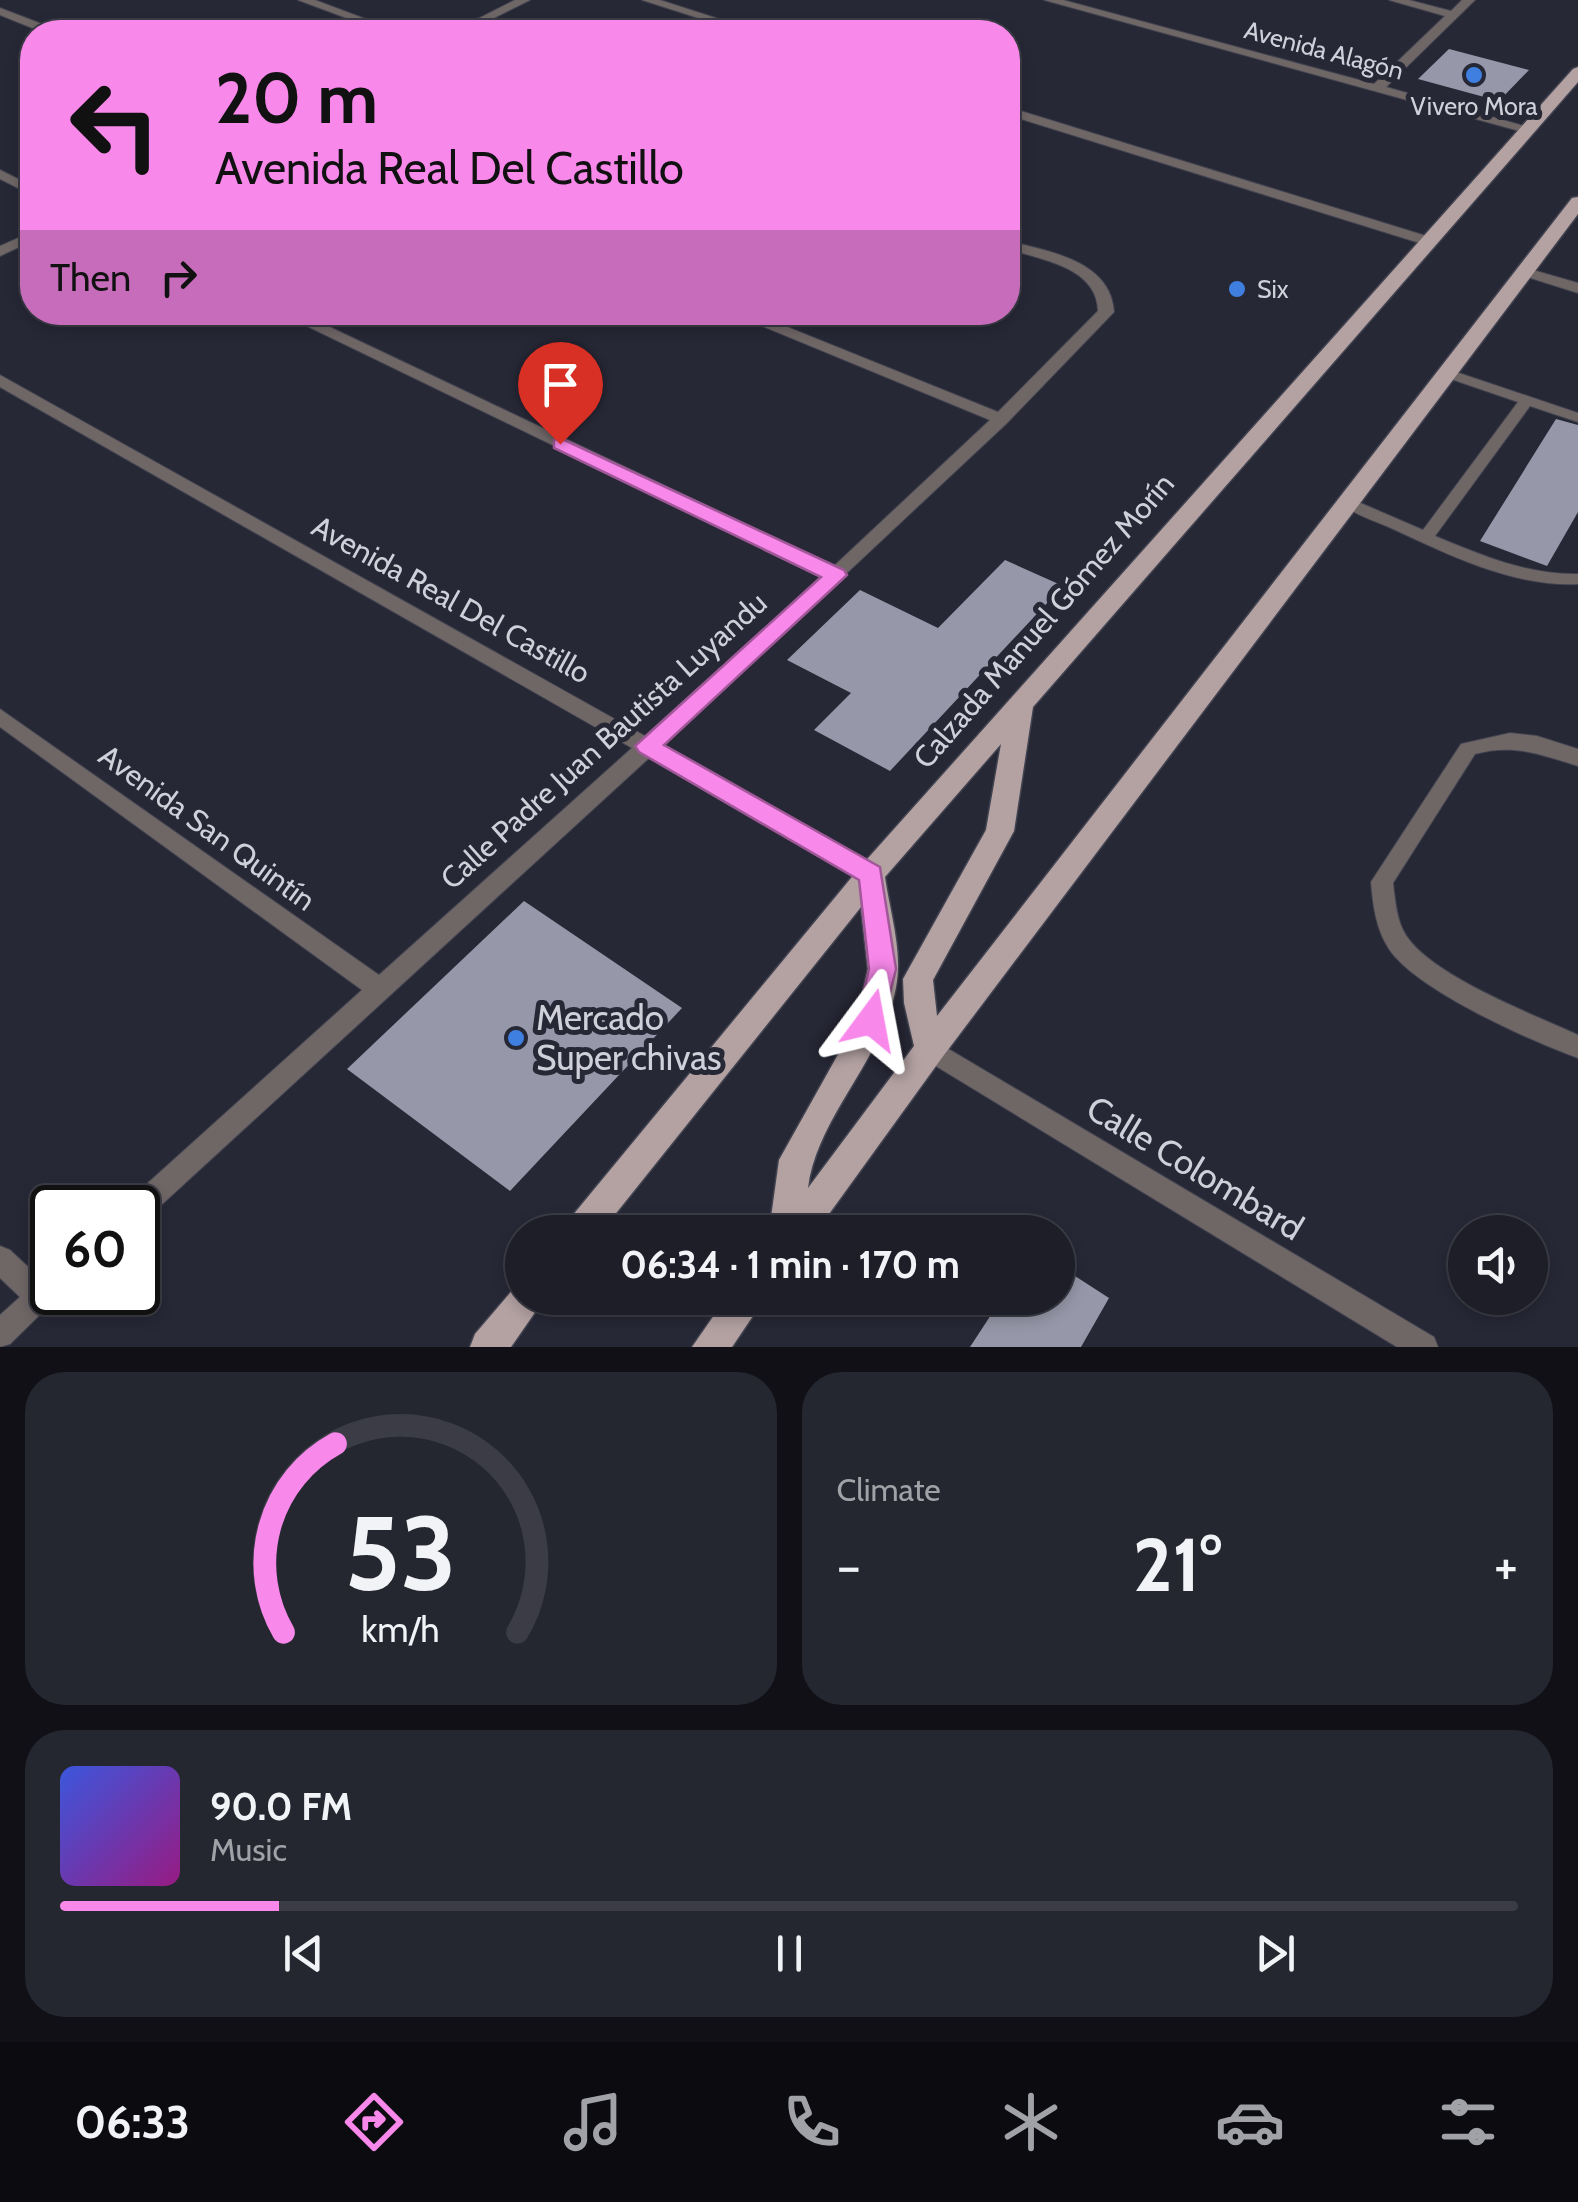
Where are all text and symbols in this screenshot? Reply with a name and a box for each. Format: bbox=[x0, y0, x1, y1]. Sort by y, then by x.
street label: Avenida Alagón bbox=[1241, 14, 1407, 86]
text: 20 m bbox=[215, 55, 378, 141]
icon: left bbox=[50, 60, 180, 190]
marker: Vivero Mora bbox=[1463, 64, 1485, 86]
place label: Vivero Mora bbox=[1411, 91, 1537, 121]
text: Avenida Real Del Castillo bbox=[215, 141, 684, 195]
icon: right bbox=[151, 250, 206, 305]
text: Then bbox=[50, 254, 131, 301]
place label: Six bbox=[1257, 274, 1289, 304]
marker: Six bbox=[1226, 278, 1248, 300]
pin bbox=[518, 342, 603, 445]
icon: arrive bbox=[533, 357, 588, 412]
street label: Calzada Manuel Gómez Morín bbox=[905, 466, 1182, 776]
street label: Avenida Real Del Castillo bbox=[306, 508, 597, 691]
street label: Calle Padre Juan Bautista Luyandu bbox=[433, 584, 774, 897]
street label: Avenida San Quintín bbox=[92, 737, 323, 919]
position arrow bbox=[819, 968, 923, 1072]
place label: Mercado Super chivas bbox=[536, 996, 722, 1079]
marker: Mercado Super chivas bbox=[505, 1027, 527, 1049]
street label: Calle Colombard bbox=[1079, 1086, 1311, 1249]
speed limit sign: 60 bbox=[30, 1185, 160, 1315]
map controls bbox=[1448, 1215, 1548, 1315]
button: sound bbox=[1448, 1215, 1548, 1315]
text: 06:34 · 1 min · 170 m bbox=[620, 1241, 960, 1288]
text: Climate bbox=[837, 1470, 941, 1509]
text: 53 bbox=[345, 1490, 457, 1616]
text: 21° bbox=[1133, 1519, 1222, 1610]
text: − bbox=[837, 1532, 861, 1599]
text: + bbox=[1494, 1532, 1518, 1599]
text: km/h bbox=[362, 1608, 440, 1651]
text: 90.0 FM bbox=[210, 1783, 352, 1830]
text: Music bbox=[210, 1830, 287, 1869]
icon: previous bbox=[276, 1926, 331, 1981]
icon: pause bbox=[762, 1926, 817, 1981]
icon: next bbox=[1248, 1926, 1303, 1981]
icon: directions bbox=[339, 2087, 409, 2157]
icon: music bbox=[558, 2087, 628, 2157]
icon: phone bbox=[777, 2087, 847, 2157]
icon: climate bbox=[996, 2087, 1066, 2157]
icon: car bbox=[1215, 2087, 1285, 2157]
icon: filters bbox=[1433, 2087, 1503, 2157]
text: 06:33 bbox=[74, 2095, 190, 2149]

